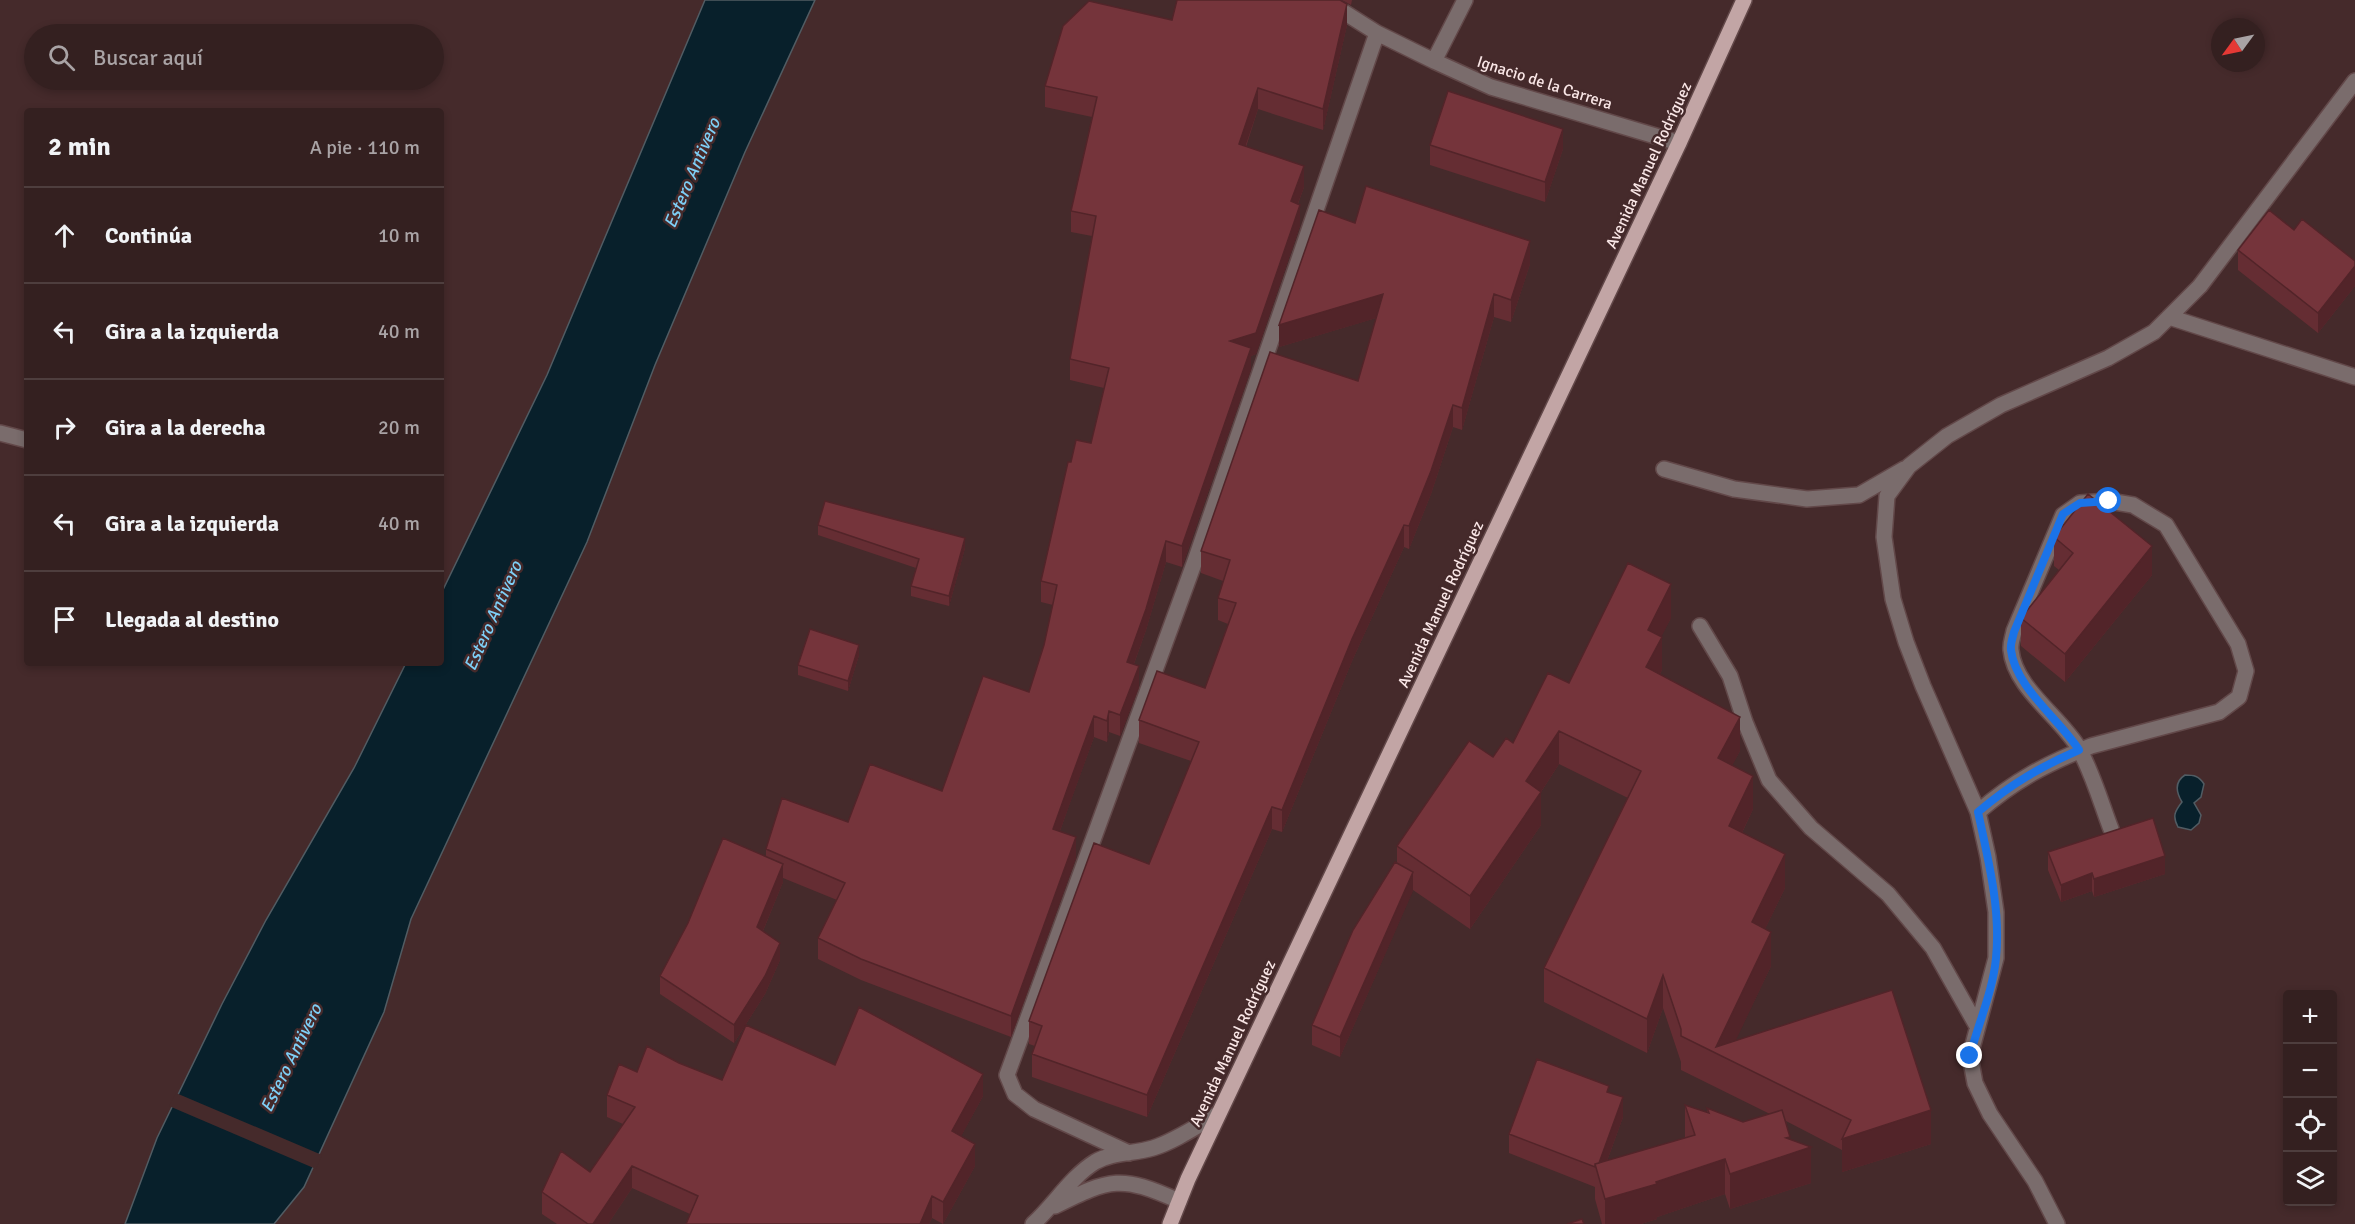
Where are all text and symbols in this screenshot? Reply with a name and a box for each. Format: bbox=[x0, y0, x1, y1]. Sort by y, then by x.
north arrow bbox=[2211, 18, 2265, 72]
search box bbox=[24, 24, 444, 90]
icon: search bbox=[45, 41, 78, 74]
text: Buscar aquí bbox=[93, 44, 203, 71]
street label: Ignacio de la Carrera bbox=[1474, 52, 1615, 114]
street label: Avenida Manuel Rodríguez bbox=[1601, 79, 1696, 252]
water label: Estero Antivero bbox=[659, 113, 726, 231]
text: 2 min bbox=[48, 131, 111, 163]
text: A pie · 110 m bbox=[310, 135, 420, 160]
icon: ahead bbox=[48, 219, 81, 252]
text: Continúa bbox=[105, 222, 192, 249]
text: 10 m bbox=[378, 223, 420, 248]
icon: left bbox=[48, 315, 81, 348]
text: Gira a la izquierda bbox=[105, 318, 279, 345]
text: 40 m bbox=[378, 319, 420, 344]
icon: right bbox=[48, 411, 81, 444]
text: Gira a la derecha bbox=[105, 414, 266, 441]
text: 20 m bbox=[378, 415, 420, 440]
route start bbox=[2095, 487, 2121, 513]
icon: left bbox=[48, 507, 81, 540]
text: Gira a la izquierda bbox=[105, 510, 279, 537]
text: 40 m bbox=[378, 511, 420, 536]
street label: Avenida Manuel Rodríguez bbox=[1393, 518, 1488, 691]
water label: Estero Antivero bbox=[459, 556, 528, 674]
icon: arrive bbox=[48, 603, 81, 636]
text: Llegada al destino bbox=[105, 606, 279, 633]
street label: Avenida Manuel Rodríguez bbox=[1185, 957, 1280, 1130]
map controls bbox=[2283, 990, 2337, 1206]
button: + bbox=[2283, 990, 2337, 1044]
water label: Estero Antivero bbox=[255, 999, 327, 1116]
route end bbox=[1956, 1042, 1982, 1068]
button: − bbox=[2283, 1044, 2337, 1098]
button: locate bbox=[2283, 1098, 2337, 1152]
button: layers bbox=[2283, 1152, 2337, 1206]

